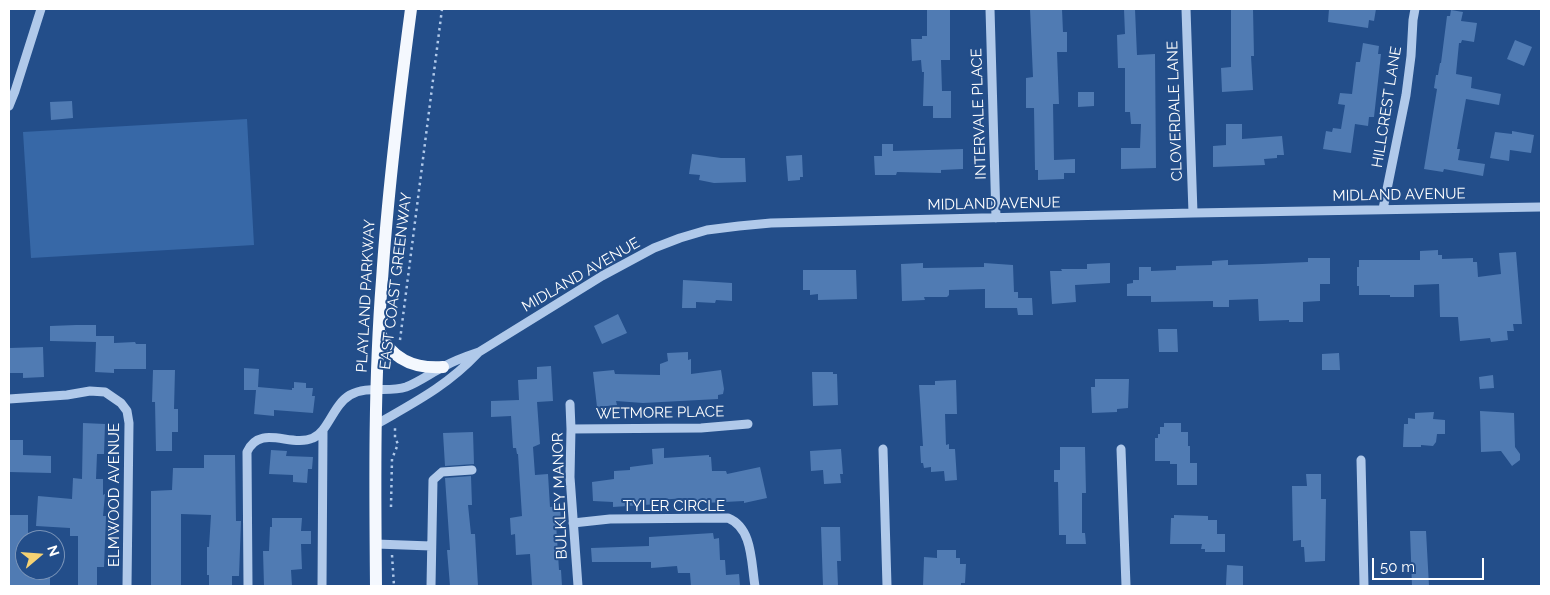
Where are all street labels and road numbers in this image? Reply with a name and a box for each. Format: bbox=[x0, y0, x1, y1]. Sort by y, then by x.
street label: CLOVERDALE LANE bbox=[1164, 41, 1186, 181]
street label: HILLCREST LANE bbox=[1369, 45, 1405, 169]
street label: INTERVALE PLACE bbox=[968, 48, 990, 180]
street label: MIDLAND AVENUE bbox=[1332, 185, 1466, 205]
street label: EAST COAST GREENWAY bbox=[376, 191, 416, 371]
street label: MIDLAND AVENUE bbox=[927, 194, 1061, 214]
street label: PLAYLAND PARKWAY bbox=[353, 219, 379, 373]
street label: MIDLAND AVENUE bbox=[519, 234, 643, 316]
street label: WETMORE PLACE bbox=[596, 403, 724, 423]
street label: ELMWOOD AVENUE bbox=[105, 423, 123, 567]
street label: BULKLEY MANOR bbox=[549, 432, 571, 560]
street label: TYLER CIRCLE bbox=[623, 497, 725, 515]

